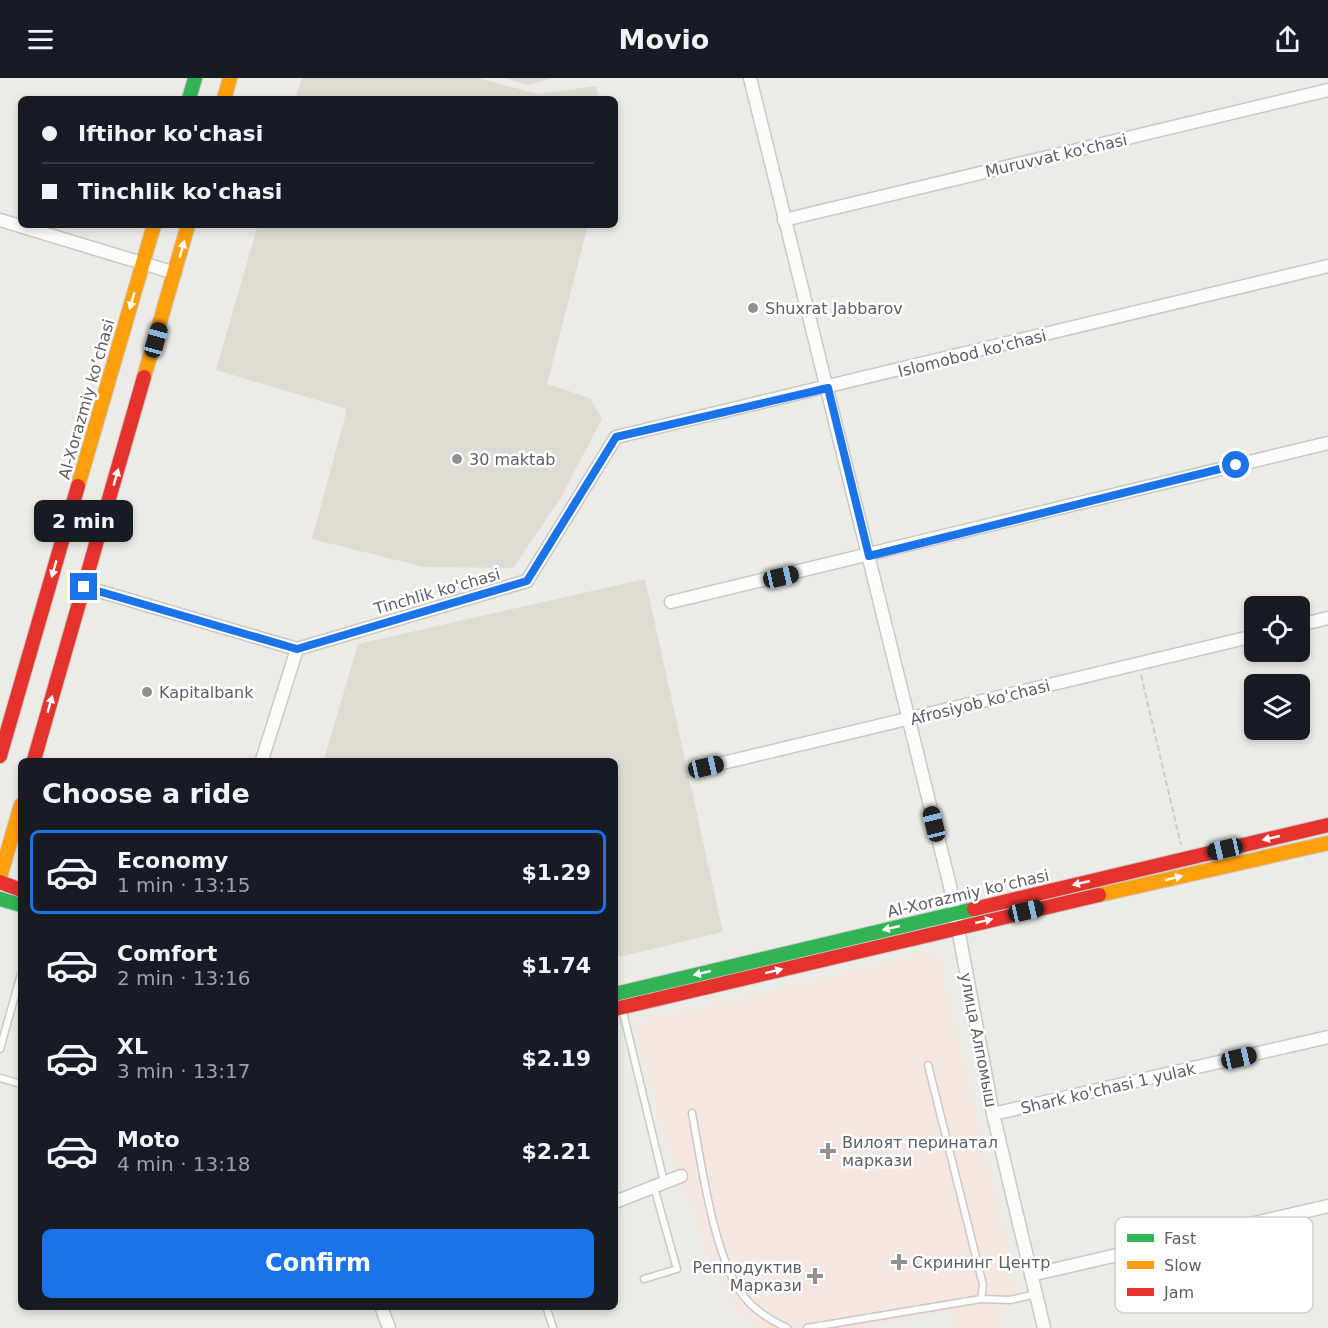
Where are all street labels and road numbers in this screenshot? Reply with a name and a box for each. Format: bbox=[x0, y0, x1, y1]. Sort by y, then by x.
street label: Muruvvat ko'chasi bbox=[983, 130, 1129, 181]
street label: Al-Xorazmiy ko’chasi bbox=[55, 317, 118, 481]
street label: Islomobod ko'chasi bbox=[896, 326, 1048, 381]
street label: Tinchlik ko'chasi bbox=[371, 564, 502, 619]
street label: Afrosiyob ko'chasi bbox=[908, 676, 1052, 729]
street label: Al-Xorazmiy ko’chasi bbox=[885, 866, 1051, 921]
street label: улица Алпомыш bbox=[956, 971, 1001, 1109]
street label: Shark ko'chasi 1 yulak bbox=[1019, 1059, 1198, 1118]

